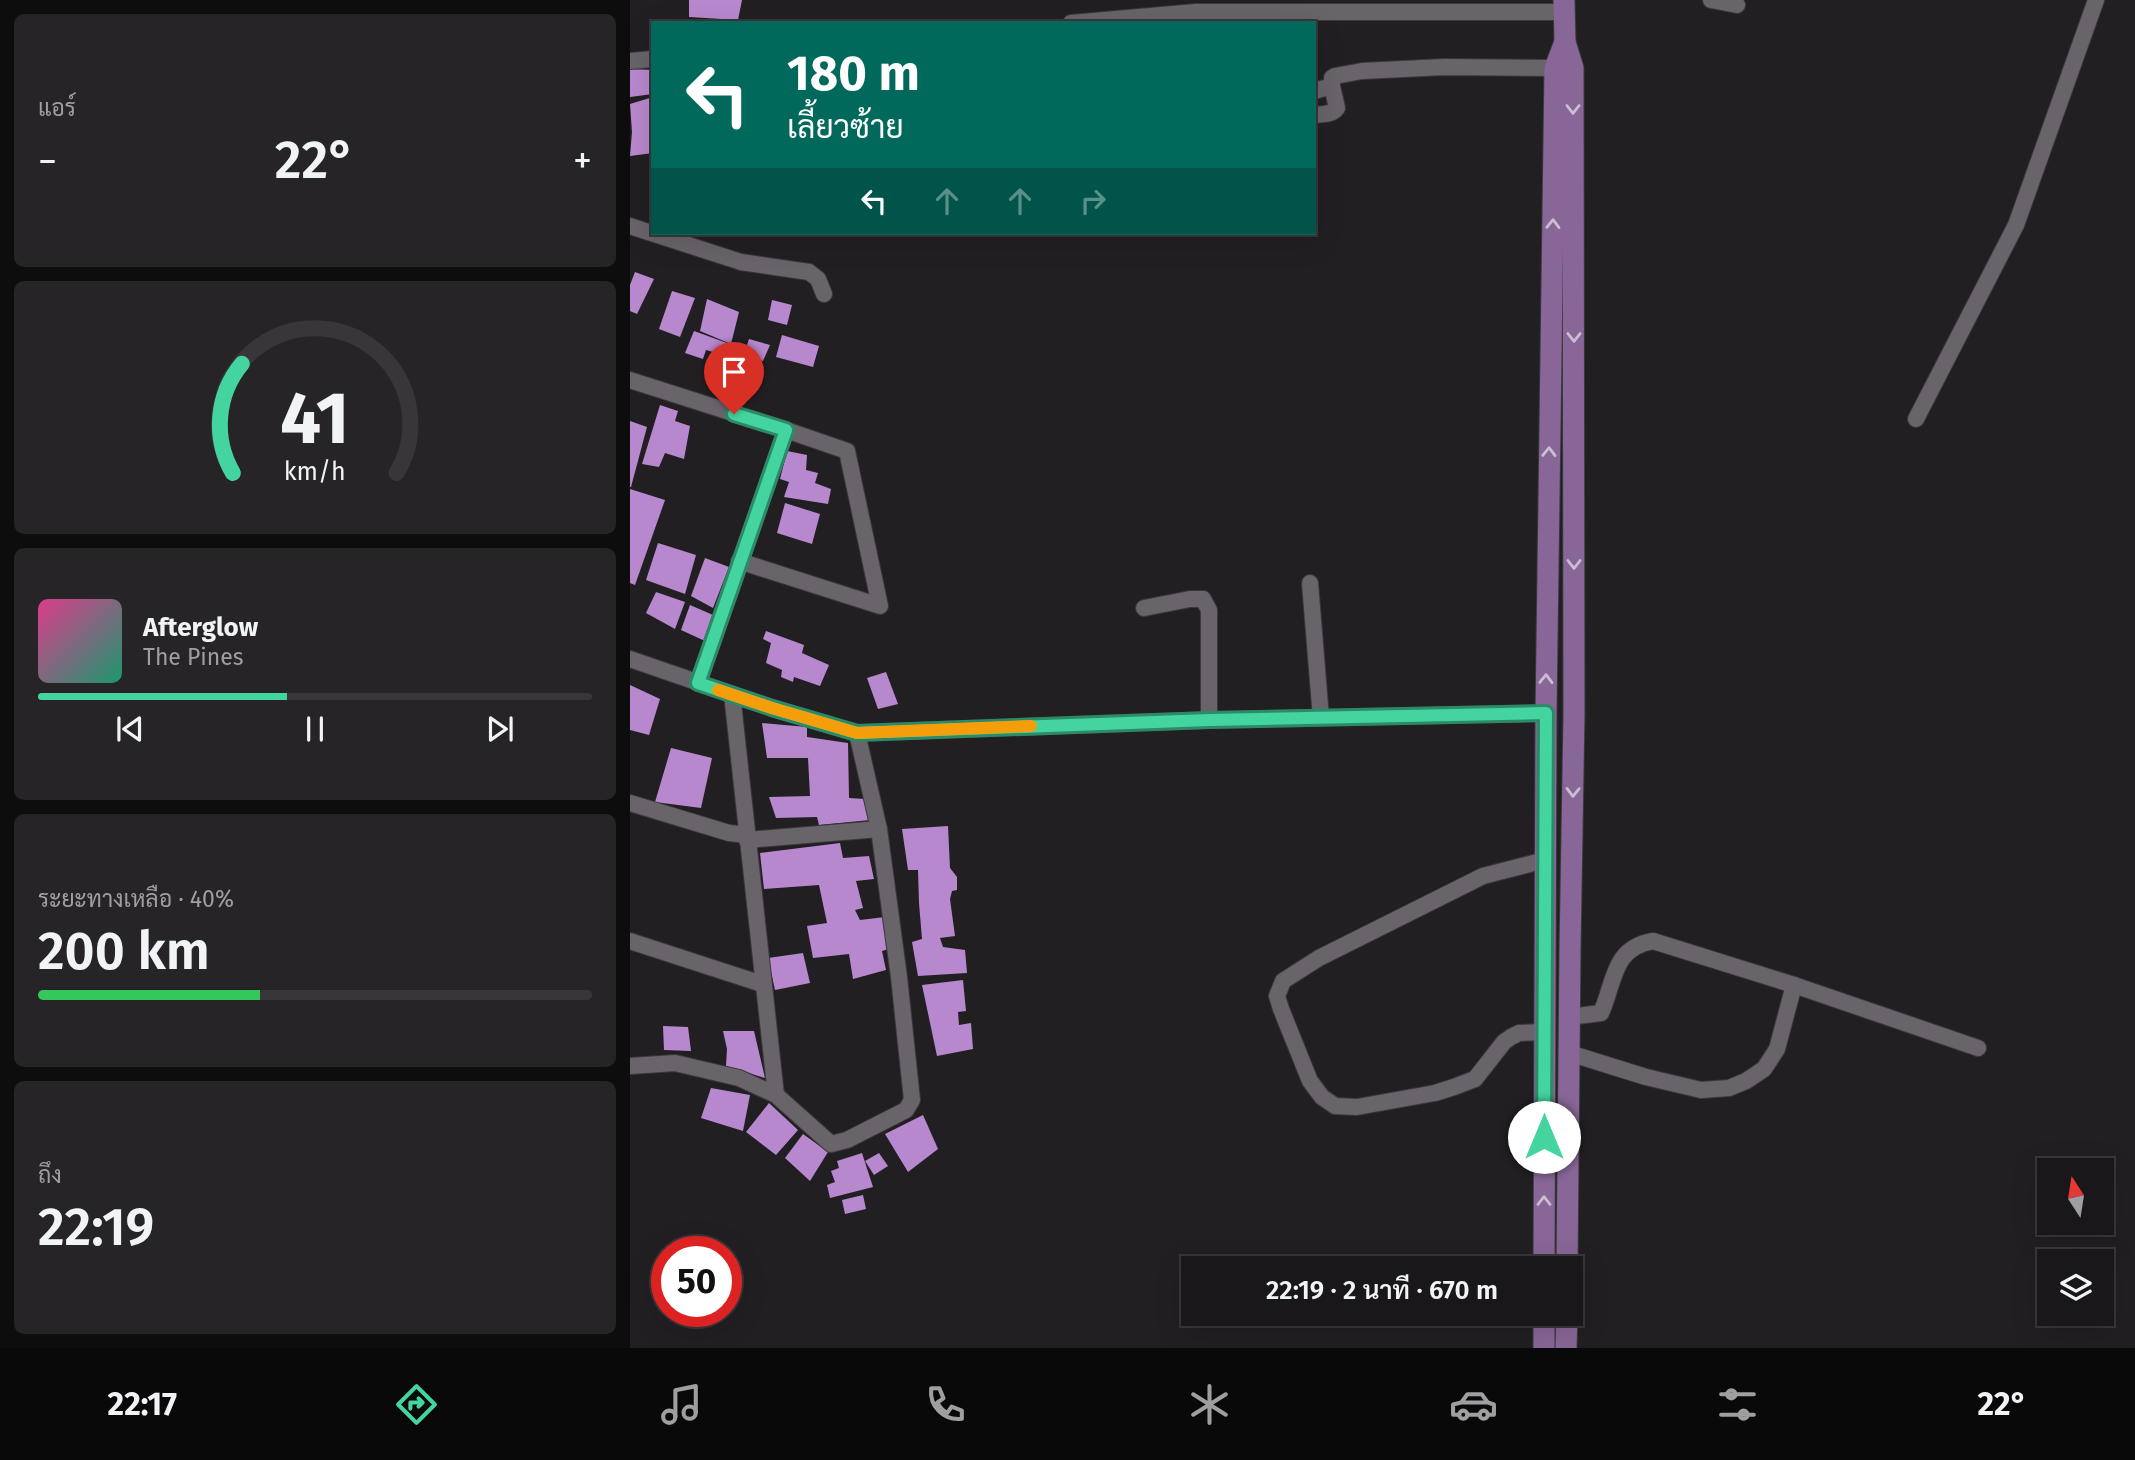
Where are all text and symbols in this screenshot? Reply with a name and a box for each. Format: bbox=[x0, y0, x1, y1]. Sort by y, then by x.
text: 180 m bbox=[787, 44, 920, 103]
icon: left bbox=[672, 49, 763, 140]
text: แอร์ bbox=[38, 94, 76, 122]
one-way arrow bbox=[1565, 104, 1581, 115]
text: เลี้ยวซ้าย bbox=[787, 108, 904, 146]
text: 22° bbox=[275, 129, 355, 192]
text: − bbox=[38, 138, 57, 184]
text: + bbox=[573, 138, 592, 184]
icon: left bbox=[855, 182, 893, 220]
icon: ahead bbox=[928, 182, 966, 220]
icon: ahead bbox=[1001, 182, 1039, 220]
icon: right bbox=[1074, 182, 1112, 220]
one-way arrow bbox=[1545, 218, 1561, 229]
one-way arrow bbox=[1566, 332, 1582, 342]
pin bbox=[704, 342, 764, 414]
icon: arrive bbox=[715, 353, 753, 391]
text: 41 bbox=[280, 376, 350, 463]
one-way arrow bbox=[1542, 446, 1557, 457]
text: km/h bbox=[284, 457, 346, 487]
one-way arrow bbox=[1566, 559, 1582, 570]
text: Afterglow bbox=[143, 612, 258, 643]
text: The Pines bbox=[143, 643, 244, 671]
one-way arrow bbox=[1538, 673, 1554, 684]
icon: previous bbox=[111, 710, 149, 748]
icon: pause bbox=[296, 710, 334, 748]
icon: next bbox=[481, 710, 519, 748]
one-way arrow bbox=[1565, 787, 1581, 797]
text: ระยะทางเหลือ · 40% bbox=[38, 885, 234, 913]
text: 200 km bbox=[38, 920, 210, 983]
position arrow bbox=[1507, 1100, 1581, 1174]
north arrow bbox=[2037, 1158, 2114, 1236]
map controls bbox=[2037, 1158, 2114, 1326]
text: ถึง bbox=[38, 1161, 62, 1189]
one-way arrow bbox=[1536, 1195, 1552, 1205]
text: 22:19 bbox=[38, 1196, 154, 1259]
speed limit sign: 50 bbox=[651, 1236, 742, 1327]
button: layers bbox=[2037, 1249, 2114, 1326]
text: 22:19 · 2 นาที · 670 m bbox=[1266, 1275, 1498, 1306]
icon: directions bbox=[392, 1380, 441, 1429]
icon: music bbox=[657, 1380, 706, 1429]
icon: phone bbox=[921, 1380, 970, 1429]
icon: climate bbox=[1185, 1380, 1234, 1429]
icon: car bbox=[1449, 1380, 1498, 1429]
icon: filters bbox=[1713, 1380, 1762, 1429]
text: 22:17 bbox=[108, 1385, 177, 1423]
text: 22° bbox=[1978, 1385, 2027, 1423]

